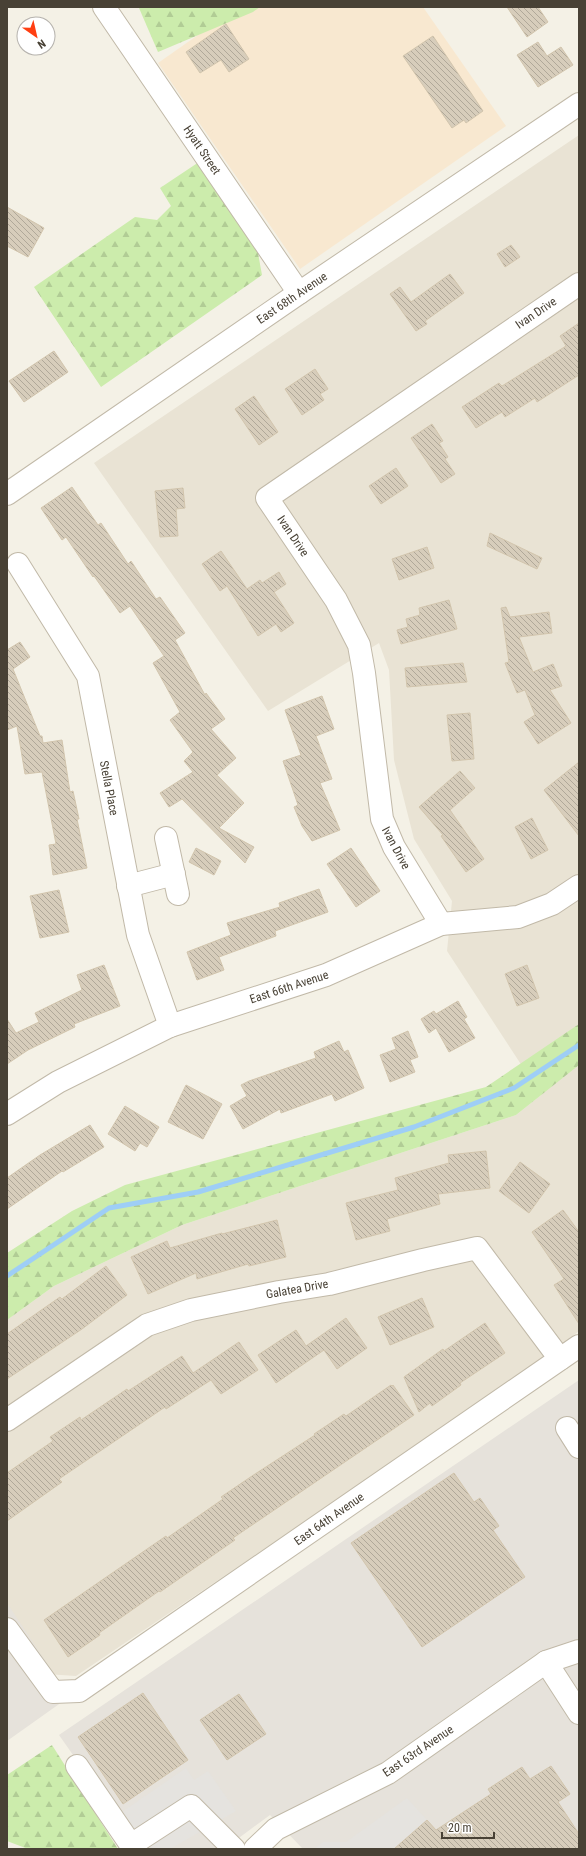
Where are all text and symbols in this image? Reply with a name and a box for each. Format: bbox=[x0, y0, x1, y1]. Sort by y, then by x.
north arrow bbox=[16, 16, 56, 56]
text: N bbox=[35, 37, 48, 51]
street label: Hyatt Street bbox=[181, 123, 224, 178]
street label: East 68th Avenue bbox=[254, 269, 330, 327]
street label: Ivan Drive bbox=[513, 294, 559, 332]
street label: Ivan Drive bbox=[274, 513, 312, 559]
street label: Stella Place bbox=[97, 759, 121, 817]
street label: Ivan Drive bbox=[379, 824, 413, 872]
street label: East 66th Avenue bbox=[248, 968, 331, 1006]
street label: Galatea Drive bbox=[265, 1277, 330, 1301]
street label: East 64th Avenue bbox=[291, 1490, 367, 1548]
street label: East 63rd Avenue bbox=[380, 1722, 456, 1780]
scale bar bbox=[442, 1814, 494, 1840]
text: 20 m bbox=[448, 1821, 472, 1835]

